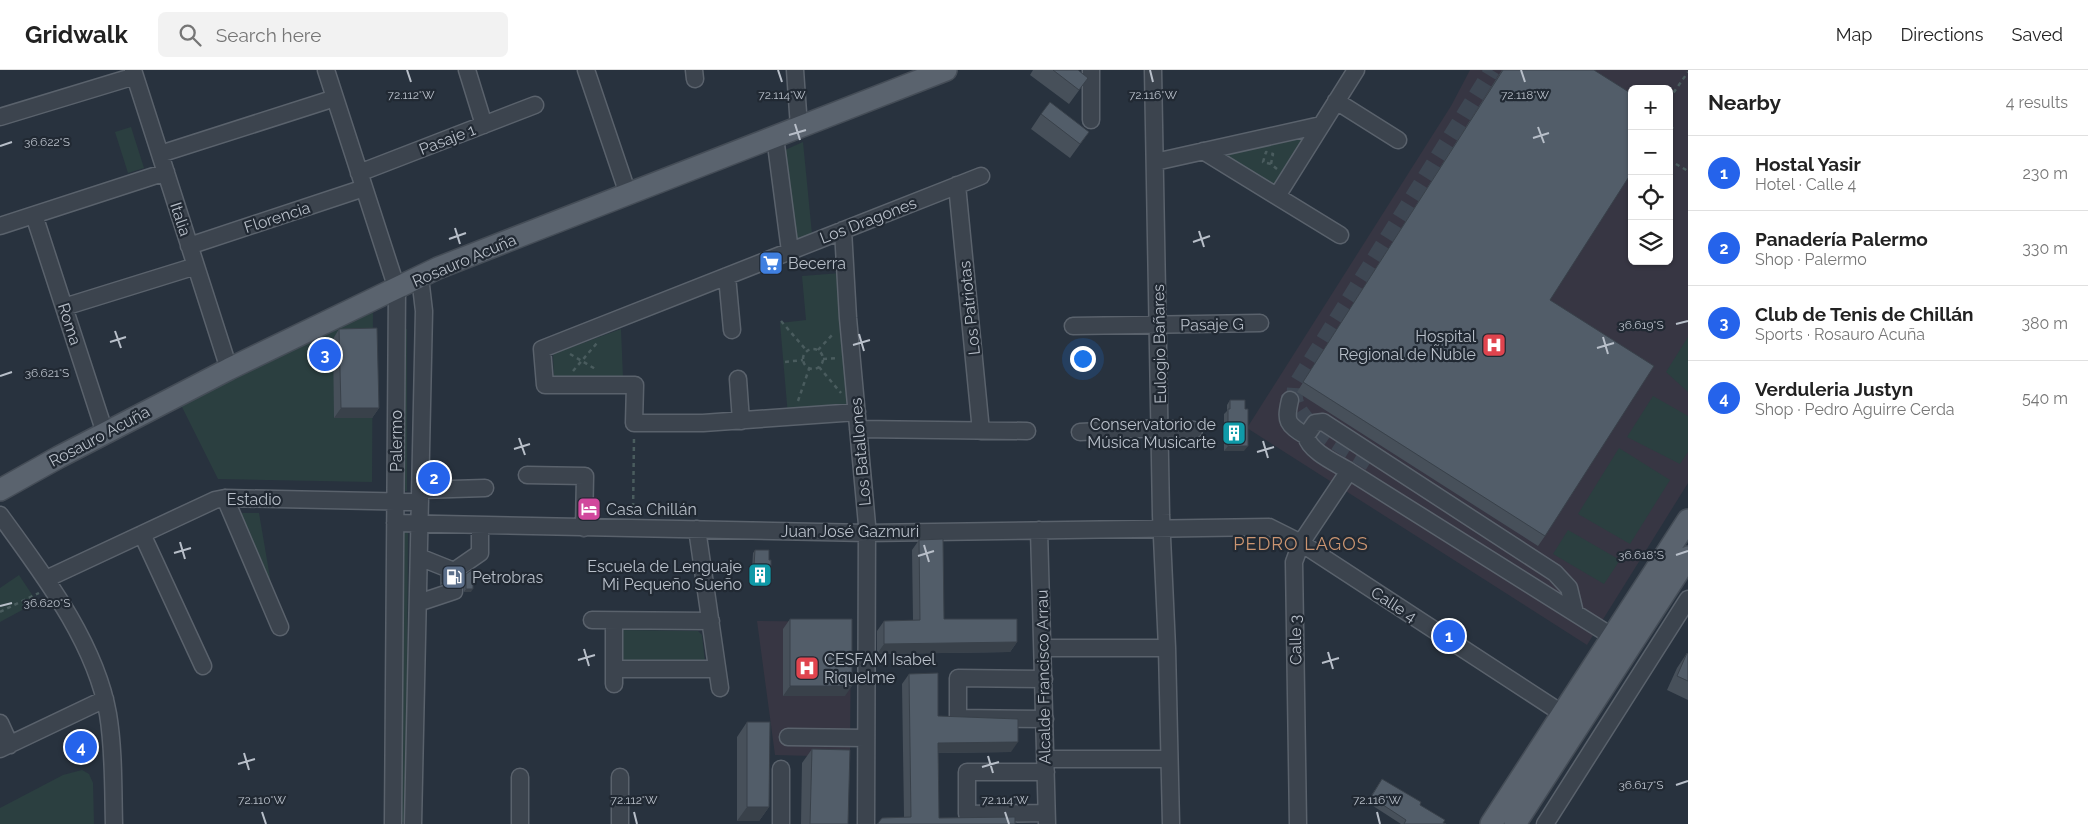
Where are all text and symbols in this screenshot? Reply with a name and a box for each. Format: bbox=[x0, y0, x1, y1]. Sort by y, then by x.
search box bbox=[158, 12, 508, 57]
text: Gridwalk bbox=[25, 20, 128, 49]
icon: search bbox=[176, 21, 204, 49]
text: Search here bbox=[216, 24, 321, 46]
text: Map bbox=[1836, 24, 1872, 45]
text: Directions bbox=[1900, 24, 1984, 45]
text: Saved bbox=[2012, 24, 2063, 45]
map controls bbox=[1628, 85, 1673, 265]
button: + bbox=[1628, 85, 1673, 130]
text: 72.112°W bbox=[387, 88, 435, 102]
text: 72.114°W bbox=[758, 88, 806, 102]
text: 72.116°W bbox=[1129, 88, 1178, 102]
text: 72.118°W bbox=[1501, 88, 1549, 102]
text: Nearby bbox=[1708, 90, 1781, 115]
text: 4 results bbox=[2006, 93, 2068, 112]
street label: Pasaje 1 bbox=[416, 120, 478, 159]
button: − bbox=[1628, 130, 1673, 175]
text: 36.622°S bbox=[24, 135, 70, 149]
text: Hostal Yasir bbox=[1755, 153, 1861, 175]
text: 1 bbox=[1720, 164, 1728, 183]
text: 230 m bbox=[2023, 164, 2068, 183]
button: locate bbox=[1628, 175, 1673, 220]
text: Hotel · Calle 4 bbox=[1755, 175, 1856, 194]
street label: Los Dragones bbox=[817, 193, 919, 248]
street label: Florencia bbox=[242, 198, 313, 237]
street label: Italia bbox=[166, 200, 195, 239]
button: layers bbox=[1628, 220, 1673, 265]
text: Panadería Palermo bbox=[1755, 228, 1928, 250]
street label: Rosauro Acuña bbox=[409, 230, 519, 291]
text: 2 bbox=[1719, 239, 1729, 258]
text: 330 m bbox=[2022, 239, 2068, 258]
supermarket icon: Becerra bbox=[758, 250, 784, 276]
text: Shop · Palermo bbox=[1755, 250, 1867, 269]
place label: Becerra bbox=[788, 254, 846, 273]
street label: Los Patriotas bbox=[955, 260, 984, 356]
street label: Eulogio Bañares bbox=[1149, 284, 1170, 404]
street label: Roma bbox=[54, 301, 85, 348]
text: Club de Tenis de Chillán bbox=[1755, 303, 1974, 325]
street label: Pasaje G bbox=[1180, 314, 1244, 335]
text: 3 bbox=[1720, 314, 1728, 333]
text: 380 m bbox=[2021, 314, 2068, 333]
text: 36.619°S bbox=[1618, 318, 1664, 332]
text: Sports · Rosauro Acuña bbox=[1755, 325, 1925, 344]
place label: Hospital Regional de Ñuble bbox=[1339, 327, 1477, 364]
hospital icon: Hospital Regional de Ñuble bbox=[1481, 332, 1507, 358]
pin: 3 bbox=[309, 336, 341, 374]
your location bbox=[1070, 346, 1096, 372]
text: 36.621°S bbox=[25, 366, 69, 380]
text: Verduleria Justyn bbox=[1755, 378, 1913, 400]
text: 4 bbox=[1719, 389, 1729, 408]
text: 540 m bbox=[2022, 389, 2068, 408]
street label: Los Batallones bbox=[846, 397, 875, 507]
text: Shop · Pedro Aguirre Cerda bbox=[1755, 400, 1955, 419]
street label: Rosauro Acuña bbox=[46, 402, 153, 471]
street label: Palermo bbox=[387, 410, 406, 472]
place label: Conservatorio de Música Musicarte bbox=[1087, 415, 1216, 452]
building icon: Conservatorio de Música Musicarte bbox=[1221, 420, 1247, 446]
pin: 2 bbox=[418, 459, 450, 497]
street label: Estadio bbox=[227, 490, 281, 509]
hotel icon: Casa Chillán bbox=[576, 496, 602, 522]
place label: Casa Chillán bbox=[606, 500, 697, 519]
street label: Juan José Gazmuri bbox=[781, 522, 919, 541]
district label: PEDRO LAGOS bbox=[1233, 533, 1369, 554]
text: 36.618°S bbox=[1618, 548, 1664, 562]
place label: Escuela de Lenguaje Mi Pequeño Sueño bbox=[587, 557, 742, 594]
building icon: Escuela de Lenguaje Mi Pequeño Sueño bbox=[747, 562, 773, 588]
fuel station icon: Petrobras bbox=[441, 564, 467, 590]
place label: Petrobras bbox=[472, 568, 544, 587]
street label: Calle 4 bbox=[1367, 583, 1420, 626]
street label: Alcalde Francisco Arrau bbox=[1032, 589, 1055, 765]
text: 36.620°S bbox=[24, 596, 70, 610]
street label: Calle 3 bbox=[1286, 615, 1305, 665]
pin: 1 bbox=[1433, 617, 1465, 655]
place label: CESFAM Isabel Riquelme bbox=[824, 650, 936, 687]
hospital icon: CESFAM Isabel Riquelme bbox=[794, 655, 820, 681]
pin: 4 bbox=[65, 728, 97, 766]
text: 36.617°S bbox=[1618, 778, 1664, 792]
text: 72.110°W bbox=[238, 793, 286, 807]
text: 72.112°W bbox=[610, 793, 658, 807]
text: 72.114°W bbox=[981, 793, 1029, 807]
text: 72.116°W bbox=[1353, 793, 1402, 807]

